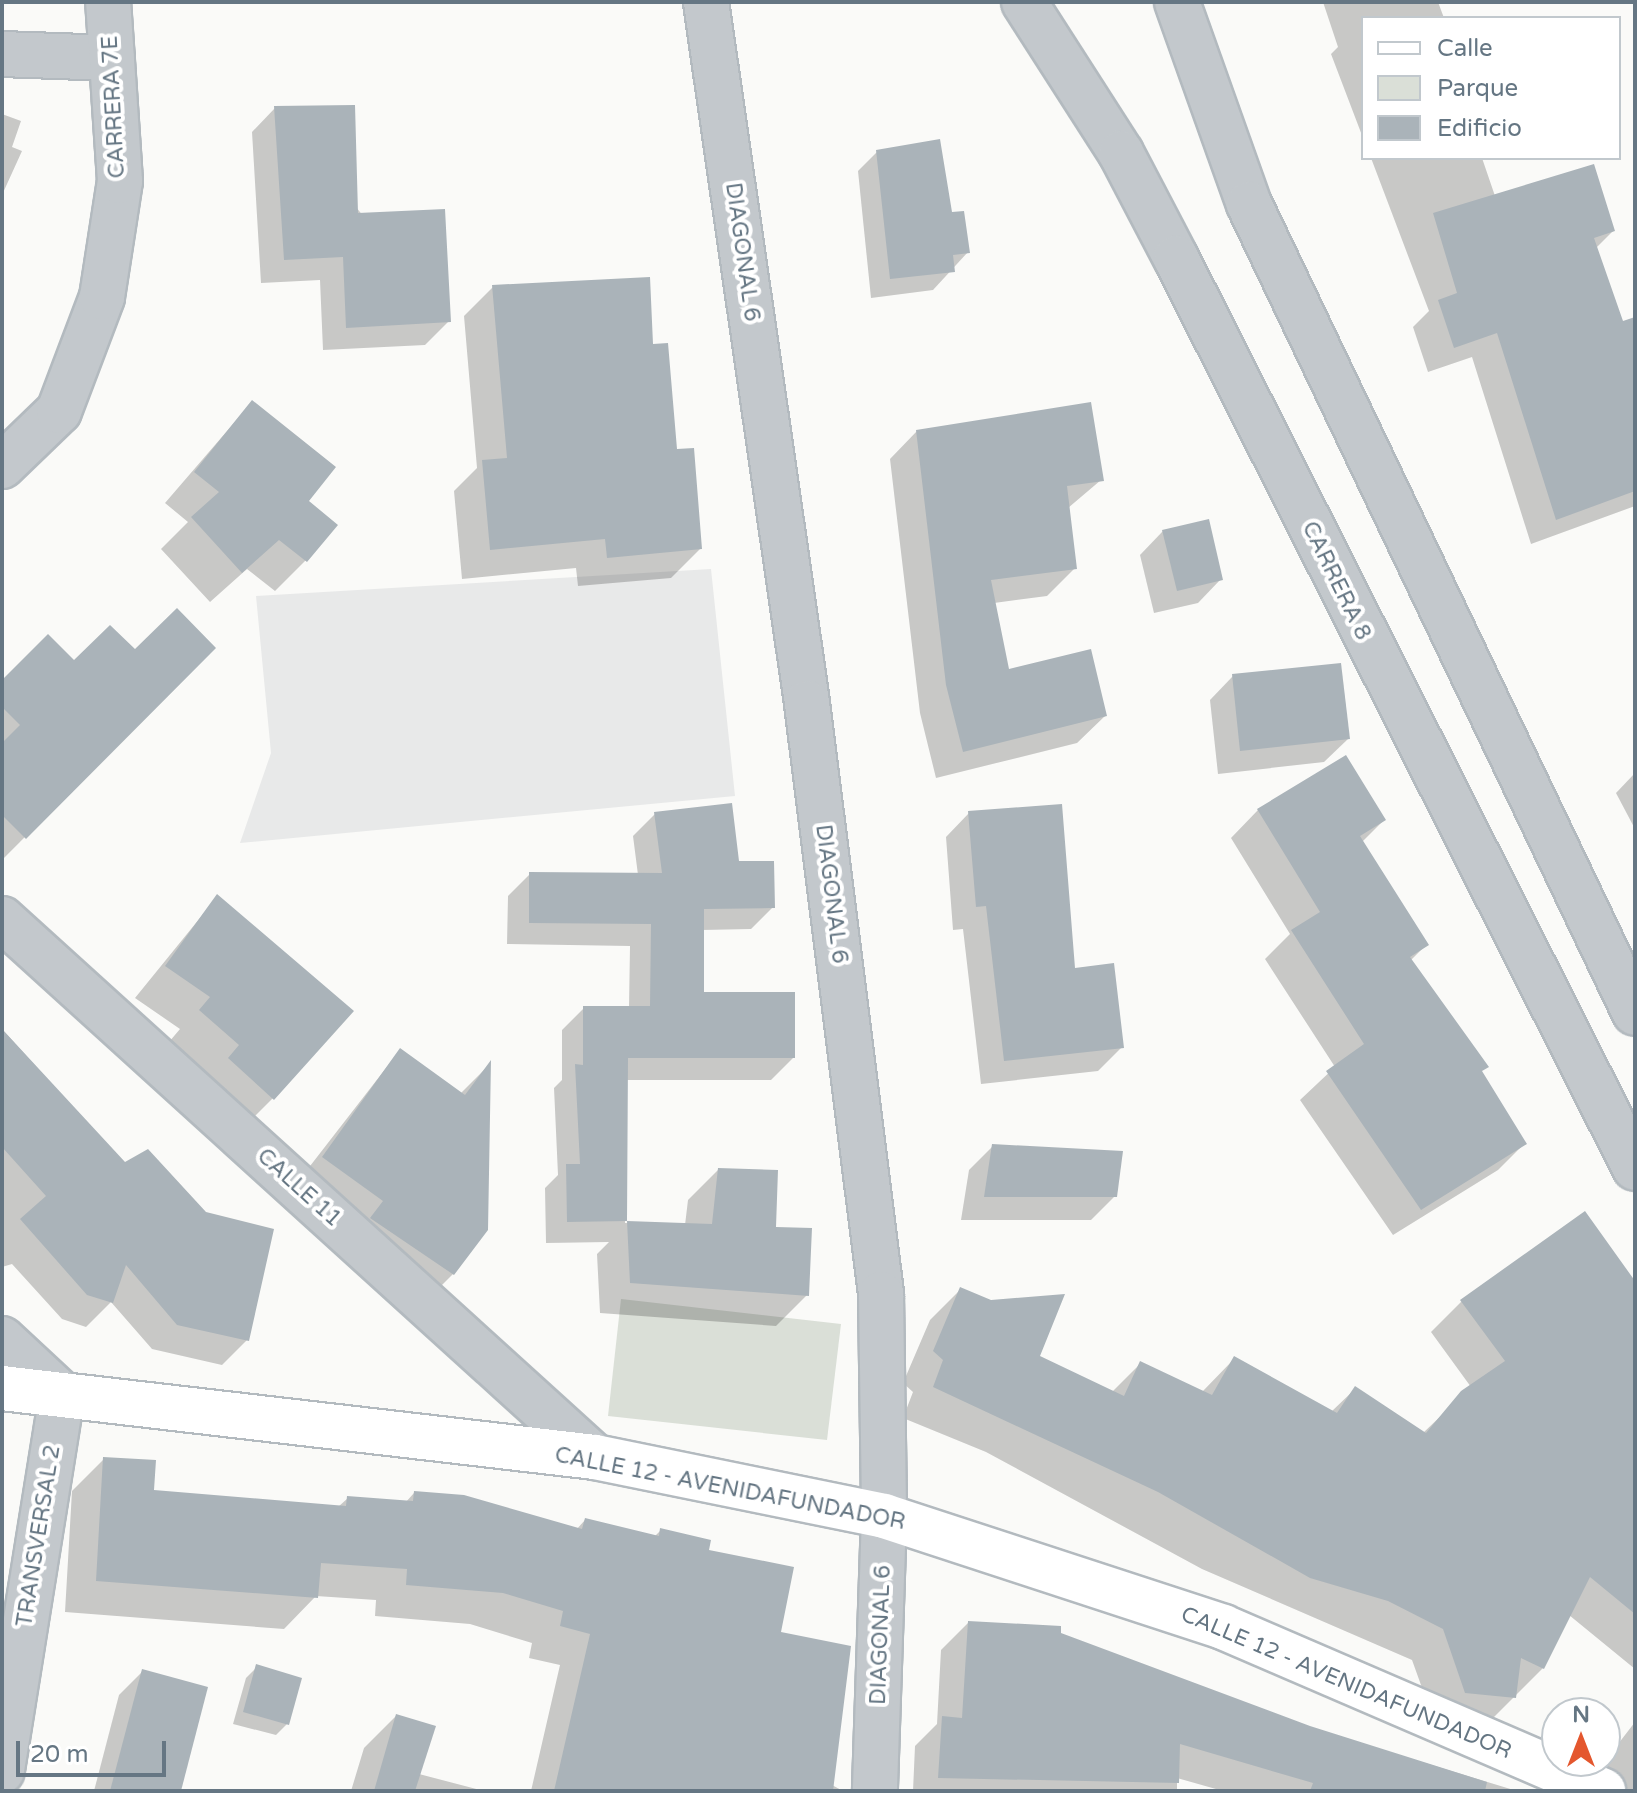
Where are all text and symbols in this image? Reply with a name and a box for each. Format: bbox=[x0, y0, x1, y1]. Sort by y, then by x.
legend bbox=[1361, 16, 1621, 160]
text: Calle bbox=[1437, 34, 1493, 63]
street label: CARRERA 7E bbox=[97, 35, 131, 179]
text: Parque bbox=[1437, 74, 1518, 103]
text: Edificio bbox=[1437, 114, 1522, 143]
street label: DIAGONAL 6 bbox=[719, 181, 765, 323]
street label: CARRERA 8 bbox=[1296, 517, 1376, 645]
street label: DIAGONAL 6 bbox=[809, 823, 853, 965]
street label: CALLE 11 bbox=[251, 1143, 347, 1233]
street label: CALLE 12 - AVENIDAFUNDADOR bbox=[553, 1442, 907, 1536]
street label: TRANSVERSAL 2 bbox=[12, 1443, 66, 1629]
street label: DIAGONAL 6 bbox=[865, 1565, 897, 1705]
street label: CALLE 12 - AVENIDAFUNDADOR bbox=[1177, 1601, 1515, 1765]
north arrow bbox=[1541, 1697, 1621, 1777]
text: N bbox=[1572, 1702, 1590, 1728]
scale bar bbox=[20, 1725, 170, 1775]
text: 20 m bbox=[30, 1740, 88, 1769]

